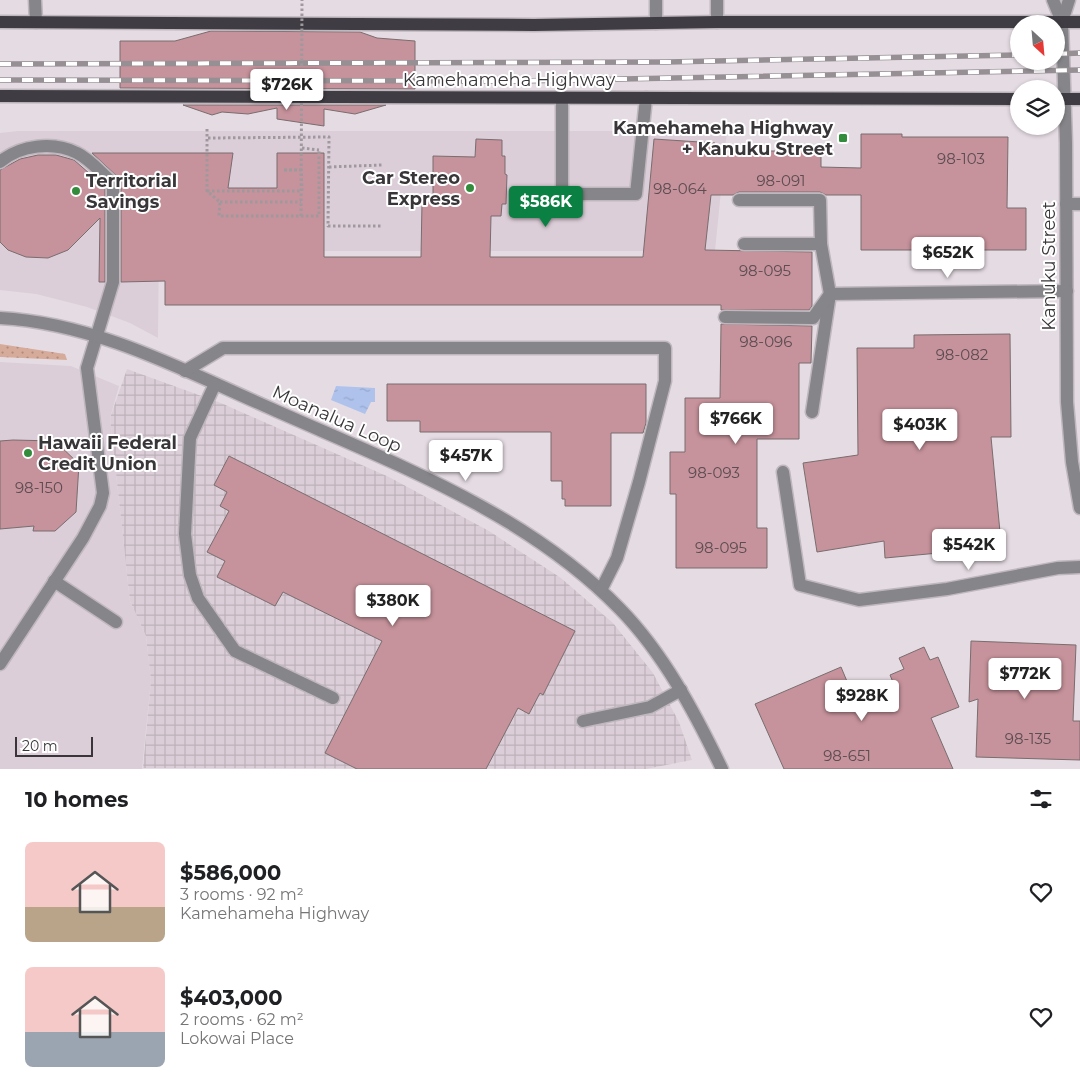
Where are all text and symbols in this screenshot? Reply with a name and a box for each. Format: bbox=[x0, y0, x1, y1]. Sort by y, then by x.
north arrow bbox=[1010, 15, 1065, 70]
map controls bbox=[1010, 15, 1065, 135]
pin: $726K bbox=[252, 68, 322, 111]
street label: Kamehameha Highway bbox=[403, 69, 616, 91]
text: $726K bbox=[261, 75, 313, 94]
button: layers bbox=[1010, 80, 1065, 135]
place label: Kamehameha Highway + Kanuku Street bbox=[613, 117, 833, 160]
marker: Kamehameha Highway + Kanuku Street bbox=[837, 132, 849, 144]
house number: 98-103 bbox=[937, 149, 985, 168]
place label: Car Stereo Express bbox=[362, 167, 460, 210]
place label: Territorial Savings bbox=[86, 170, 177, 213]
house number: 98-091 bbox=[756, 171, 806, 190]
house number: 98-064 bbox=[653, 179, 707, 198]
marker: Car Stereo Express bbox=[464, 182, 476, 194]
marker: Territorial Savings bbox=[70, 185, 82, 197]
pin: $586K bbox=[511, 186, 581, 228]
text: $586K bbox=[520, 192, 572, 211]
street label: Kanuku Street bbox=[1038, 201, 1060, 331]
pin: $652K bbox=[913, 236, 983, 279]
text: $652K bbox=[922, 243, 974, 262]
house number: 98-095 bbox=[739, 261, 791, 280]
house number: 98-096 bbox=[740, 332, 792, 351]
house number: 98-082 bbox=[936, 345, 988, 364]
street label: Moanalua Loop bbox=[269, 381, 405, 457]
pin: $766K bbox=[701, 402, 771, 445]
pin: $403K bbox=[885, 408, 955, 451]
text: $766K bbox=[710, 409, 762, 428]
text: $403K bbox=[893, 415, 947, 434]
place label: Hawaii Federal Credit Union bbox=[38, 432, 177, 475]
pin: $457K bbox=[431, 440, 501, 482]
text: $457K bbox=[440, 446, 492, 465]
marker: Hawaii Federal Credit Union bbox=[22, 447, 34, 459]
house number: 98-093 bbox=[688, 463, 740, 482]
house number: 98-150 bbox=[15, 478, 63, 497]
pin: $542K bbox=[934, 528, 1004, 571]
text: $542K bbox=[943, 535, 995, 554]
house number: 98-095 bbox=[695, 538, 747, 557]
pin: $380K bbox=[358, 584, 428, 627]
text: $380K bbox=[367, 591, 419, 610]
pin: $772K bbox=[990, 658, 1060, 700]
text: $772K bbox=[999, 664, 1051, 683]
pin: $928K bbox=[827, 680, 897, 722]
text: $928K bbox=[836, 686, 888, 705]
house number: 98-135 bbox=[1005, 729, 1051, 748]
scale bar bbox=[15, 734, 92, 757]
text: 20 m bbox=[22, 737, 58, 755]
house number: 98-651 bbox=[823, 746, 871, 765]
icon: filters bbox=[1027, 785, 1055, 813]
text: 10 homes bbox=[25, 787, 128, 812]
text: $586,000 bbox=[180, 860, 281, 885]
icon: home bbox=[65, 862, 125, 922]
icon: heart bbox=[1027, 878, 1055, 906]
text: 3 rooms · 92 m² bbox=[180, 885, 304, 904]
text: Kamehameha Highway bbox=[180, 904, 369, 923]
text: $403,000 bbox=[180, 985, 283, 1010]
icon: home bbox=[65, 987, 125, 1047]
icon: heart bbox=[1027, 1003, 1055, 1031]
text: 2 rooms · 62 m² bbox=[180, 1010, 304, 1029]
text: Lokowai Place bbox=[180, 1029, 294, 1048]

